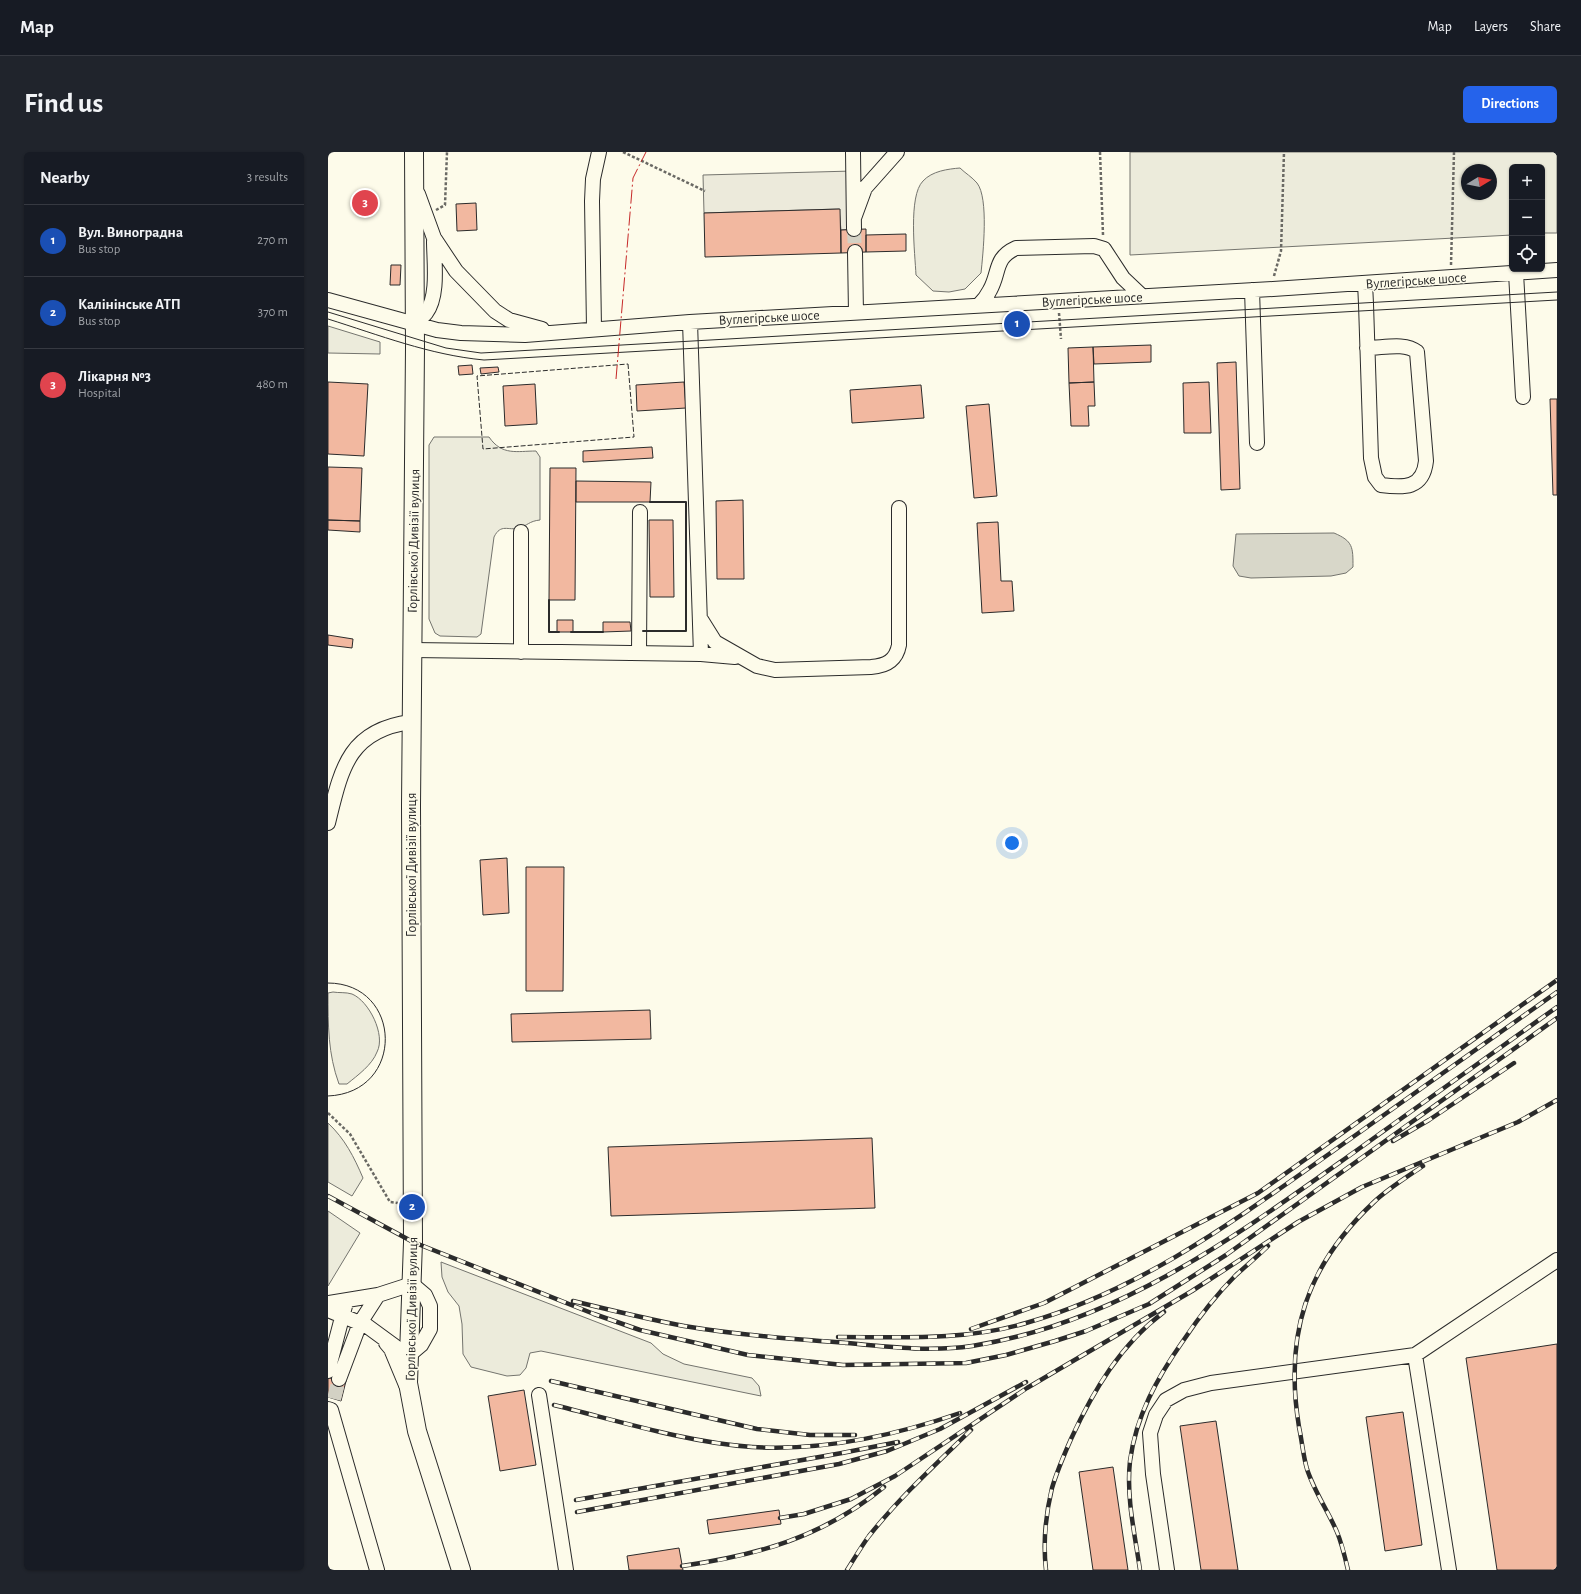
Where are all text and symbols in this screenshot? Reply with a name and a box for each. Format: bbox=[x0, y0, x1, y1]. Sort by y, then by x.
text: Map bbox=[20, 18, 54, 37]
text: Map bbox=[1427, 20, 1452, 34]
text: Layers bbox=[1474, 20, 1508, 34]
text: Share bbox=[1530, 20, 1561, 34]
button: Directions bbox=[1463, 86, 1557, 123]
text: Find us bbox=[24, 90, 103, 118]
north arrow bbox=[1461, 164, 1497, 200]
map controls bbox=[1509, 164, 1545, 272]
button: + bbox=[1509, 164, 1545, 200]
text: Nearby bbox=[40, 169, 90, 186]
text: 3 results bbox=[247, 171, 288, 184]
pin: 3 bbox=[352, 188, 378, 218]
button: − bbox=[1509, 200, 1545, 236]
text: Вул. Виноградна bbox=[78, 225, 183, 240]
text: 1 bbox=[51, 234, 55, 247]
text: 270 m bbox=[257, 234, 288, 247]
button: locate bbox=[1509, 236, 1545, 272]
text: Bus stop bbox=[78, 243, 120, 256]
street label: Вуглегірське шосе bbox=[1365, 270, 1467, 292]
street label: Вуглегірське шосе bbox=[1041, 290, 1143, 310]
text: Калінінське АТП bbox=[78, 297, 181, 312]
text: 2 bbox=[50, 306, 56, 319]
text: 370 m bbox=[258, 306, 288, 319]
street label: Вуглегірське шосе bbox=[718, 308, 820, 328]
pin: 1 bbox=[1004, 309, 1030, 339]
text: Bus stop bbox=[78, 315, 120, 328]
text: Лікарня №3 bbox=[78, 369, 151, 384]
text: 3 bbox=[50, 378, 56, 391]
text: 480 m bbox=[256, 378, 288, 391]
text: Hospital bbox=[78, 387, 121, 400]
street label: Горлівської Дивізії вулиця bbox=[406, 469, 422, 613]
street label: Горлівської Дивізії вулиця bbox=[405, 793, 419, 937]
your location bbox=[1002, 833, 1022, 853]
pin: 2 bbox=[399, 1192, 425, 1222]
street label: Горлівської Дивізії вулиця bbox=[404, 1237, 420, 1381]

